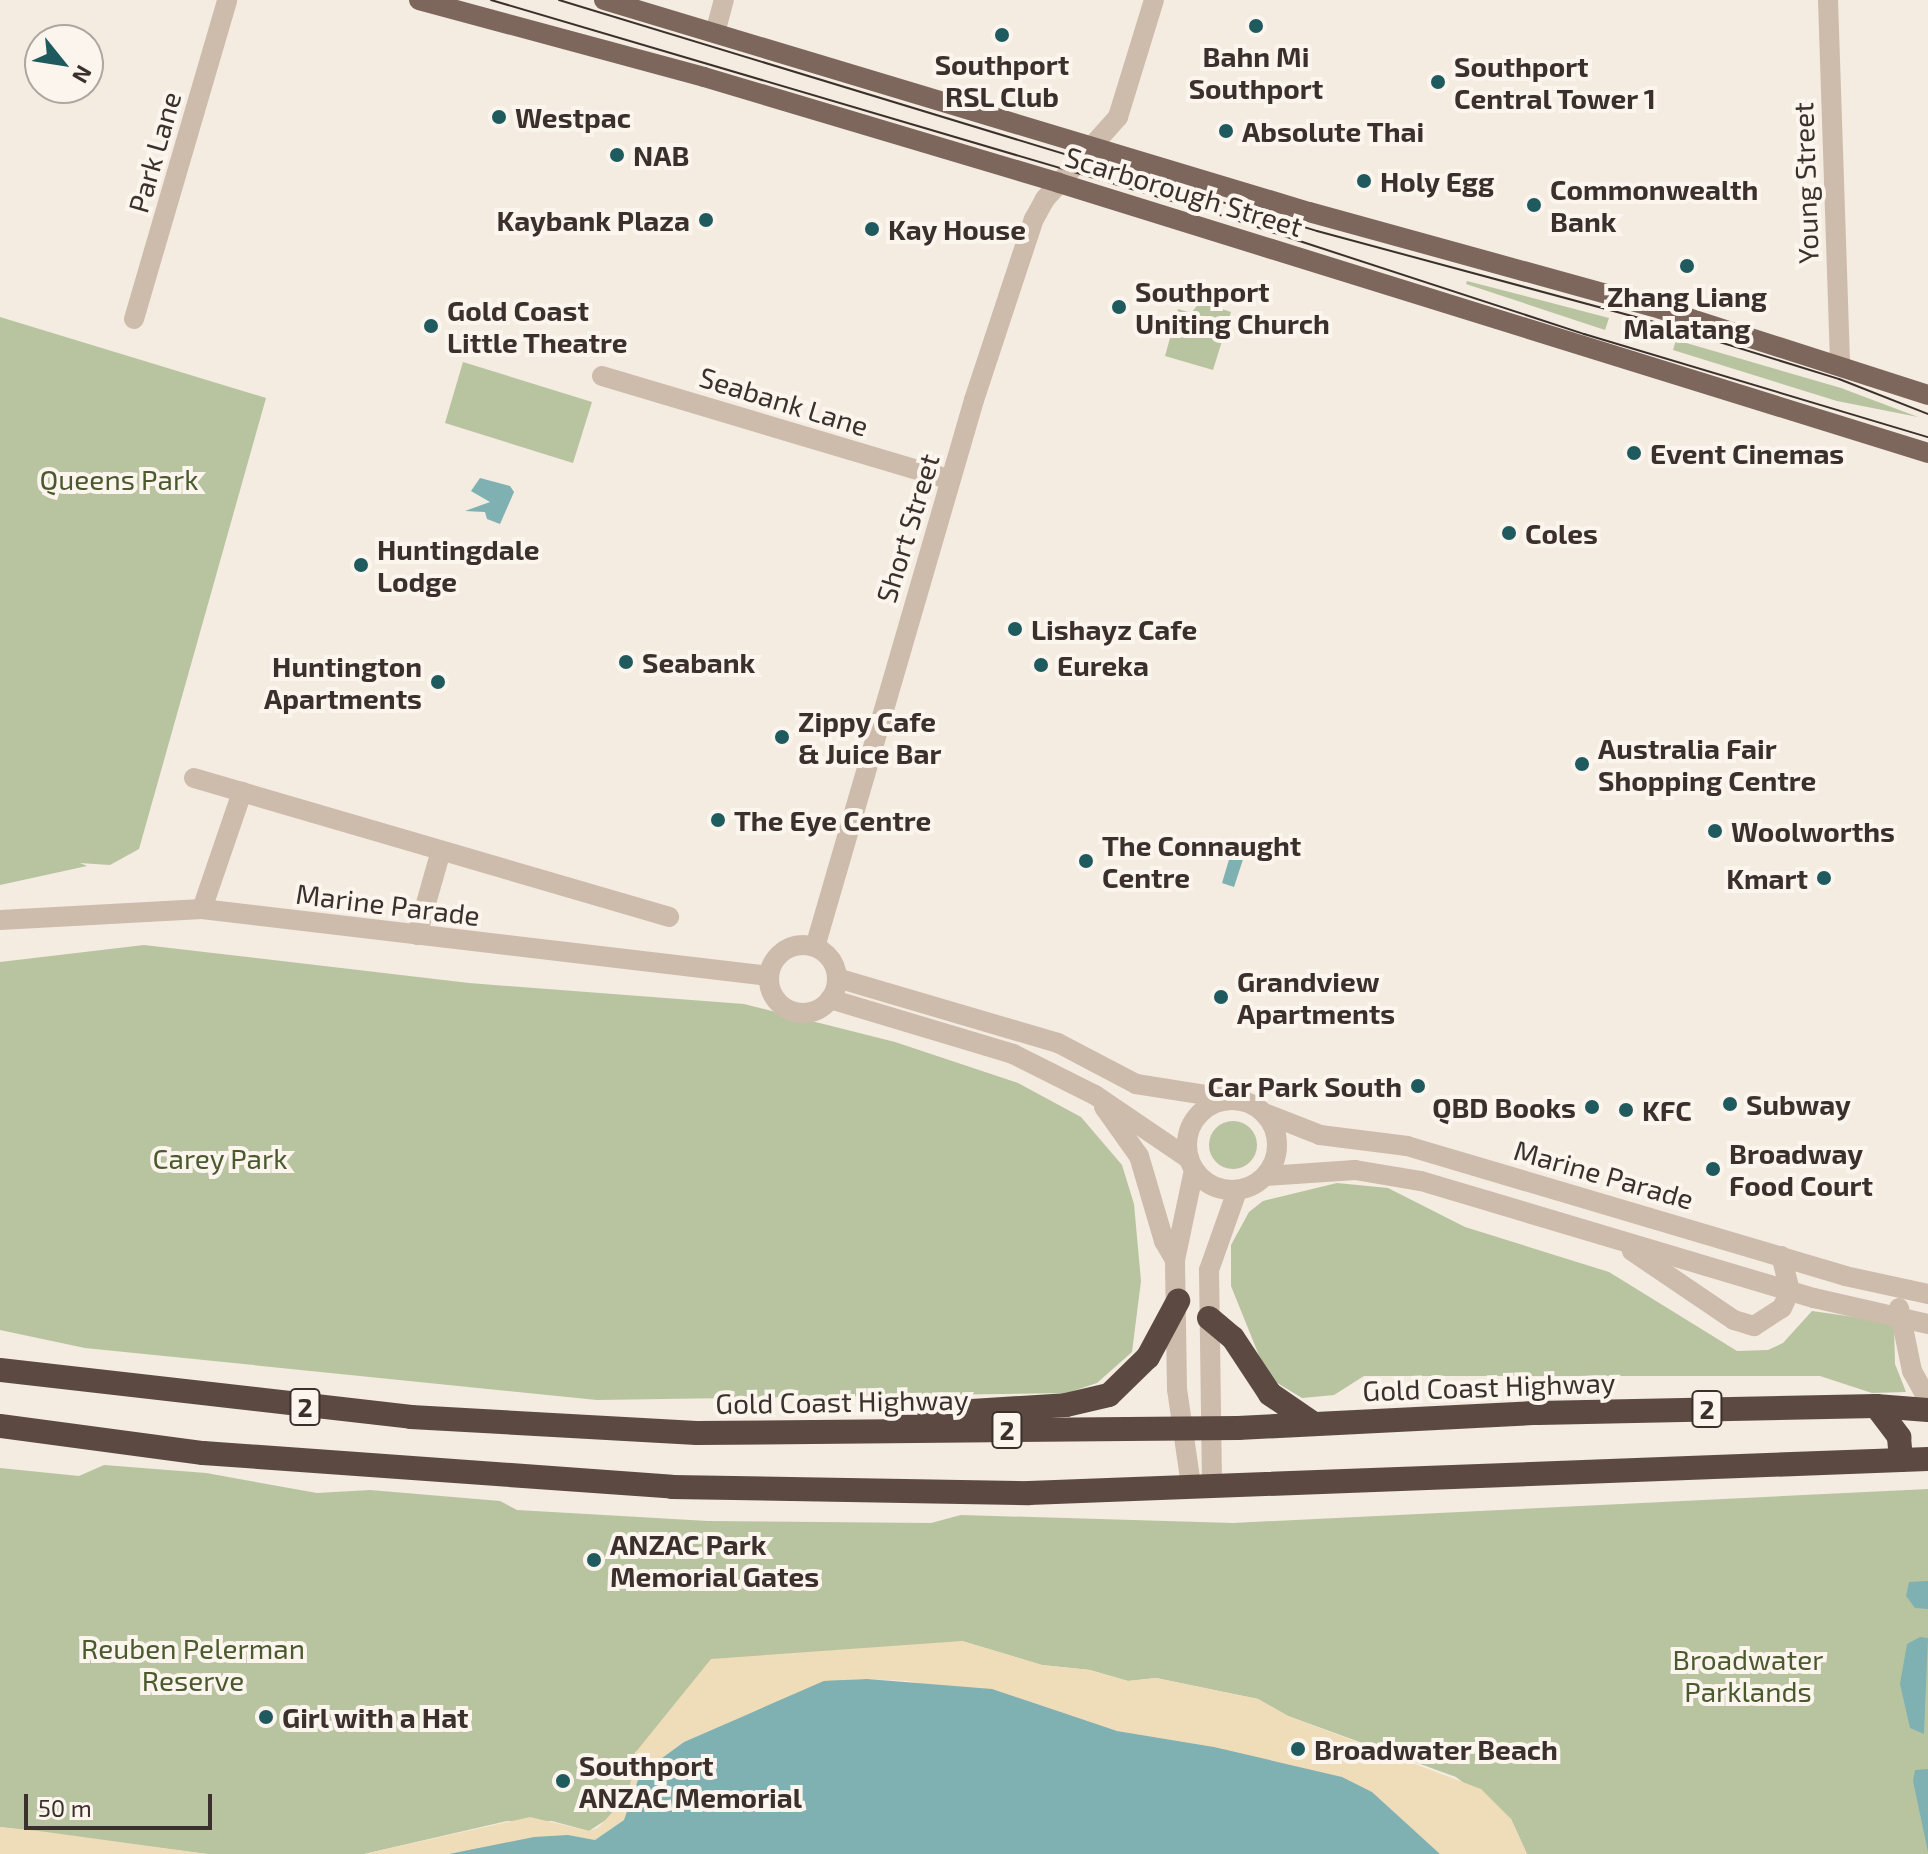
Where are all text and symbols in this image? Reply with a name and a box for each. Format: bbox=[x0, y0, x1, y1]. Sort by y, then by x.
marker: Bahn Mi Southport bbox=[1247, 17, 1265, 35]
north arrow bbox=[24, 24, 104, 104]
marker: Southport RSL Club bbox=[993, 26, 1011, 44]
place label: Bahn Mi Southport bbox=[1189, 39, 1323, 105]
place label: Southport RSL Club bbox=[935, 47, 1069, 113]
place label: Southport Central Tower 1 bbox=[1454, 49, 1658, 115]
text: N bbox=[68, 62, 98, 88]
marker: Southport Central Tower 1 bbox=[1429, 73, 1447, 91]
street label: Park Lane bbox=[121, 87, 187, 217]
place label: Westpac bbox=[515, 100, 631, 134]
street label: Young Street bbox=[1785, 102, 1825, 264]
marker: Westpac bbox=[490, 108, 508, 126]
place label: Absolute Thai bbox=[1242, 114, 1425, 148]
marker: Absolute Thai bbox=[1217, 122, 1235, 140]
place label: NAB bbox=[633, 138, 689, 172]
street label: Scarborough Street bbox=[1061, 139, 1307, 243]
marker: NAB bbox=[608, 146, 626, 164]
place label: Holy Egg bbox=[1380, 164, 1495, 198]
marker: Holy Egg bbox=[1355, 172, 1373, 190]
place label: Commonwealth Bank bbox=[1550, 172, 1758, 238]
marker: Commonwealth Bank bbox=[1525, 196, 1543, 214]
place label: Kaybank Plaza bbox=[496, 203, 690, 237]
marker: Kaybank Plaza bbox=[697, 211, 715, 229]
place label: Kay House bbox=[888, 212, 1027, 246]
marker: Kay House bbox=[863, 220, 881, 238]
marker: Zhang Liang Malatang bbox=[1678, 257, 1696, 275]
place label: Southport Uniting Church bbox=[1135, 274, 1330, 340]
place label: Zhang Liang Malatang bbox=[1607, 279, 1767, 345]
place label: Gold Coast Little Theatre bbox=[447, 293, 628, 359]
marker: Southport Uniting Church bbox=[1110, 298, 1128, 316]
marker: Gold Coast Little Theatre bbox=[422, 317, 440, 335]
street label: Seabank Lane bbox=[695, 359, 873, 443]
place label: Event Cinemas bbox=[1650, 436, 1844, 470]
marker: Event Cinemas bbox=[1625, 444, 1643, 462]
street label: Short Street bbox=[868, 450, 946, 606]
park label: Queens Park bbox=[40, 462, 198, 496]
place label: Coles bbox=[1525, 516, 1598, 550]
marker: Coles bbox=[1500, 524, 1518, 542]
place label: Huntingdale Lodge bbox=[377, 532, 540, 598]
marker: Huntingdale Lodge bbox=[352, 556, 370, 574]
place label: Lishayz Cafe bbox=[1031, 612, 1197, 646]
marker: Lishayz Cafe bbox=[1006, 620, 1024, 638]
place label: Seabank bbox=[642, 645, 755, 679]
place label: Eureka bbox=[1057, 648, 1149, 682]
place label: Huntington Apartments bbox=[264, 649, 422, 715]
marker: Seabank bbox=[617, 653, 635, 671]
marker: Eureka bbox=[1032, 656, 1050, 674]
marker: Huntington Apartments bbox=[429, 673, 447, 691]
place label: Zippy Cafe & Juice Bar bbox=[798, 704, 942, 770]
marker: Zippy Cafe & Juice Bar bbox=[773, 728, 791, 746]
place label: Australia Fair Shopping Centre bbox=[1598, 731, 1816, 797]
marker: Australia Fair Shopping Centre bbox=[1573, 755, 1591, 773]
place label: The Eye Centre bbox=[734, 803, 931, 837]
marker: The Eye Centre bbox=[709, 811, 727, 829]
place label: Woolworths bbox=[1731, 814, 1895, 848]
marker: Woolworths bbox=[1706, 822, 1724, 840]
place label: The Connaught Centre bbox=[1102, 828, 1301, 894]
marker: The Connaught Centre bbox=[1077, 852, 1095, 870]
place label: Kmart bbox=[1726, 861, 1808, 895]
marker: Kmart bbox=[1815, 869, 1833, 887]
street label: Marine Parade bbox=[294, 876, 482, 932]
place label: Grandview Apartments bbox=[1237, 964, 1395, 1030]
marker: Grandview Apartments bbox=[1212, 988, 1230, 1006]
place label: Car Park South bbox=[1207, 1069, 1402, 1103]
marker: Car Park South bbox=[1409, 1077, 1427, 1095]
place label: Subway bbox=[1746, 1087, 1851, 1121]
place label: QBD Books bbox=[1432, 1090, 1576, 1124]
place label: KFC bbox=[1642, 1093, 1692, 1127]
marker: Subway bbox=[1721, 1095, 1739, 1113]
marker: QBD Books bbox=[1583, 1098, 1601, 1116]
marker: KFC bbox=[1617, 1101, 1635, 1119]
street label: Marine Parade bbox=[1510, 1132, 1698, 1216]
place label: Broadway Food Court bbox=[1729, 1136, 1873, 1202]
park label: Carey Park bbox=[152, 1141, 288, 1175]
marker: Broadway Food Court bbox=[1704, 1160, 1722, 1178]
street label: Gold Coast Highway bbox=[1362, 1365, 1616, 1407]
street label: Gold Coast Highway bbox=[715, 1382, 969, 1420]
road number: 2 bbox=[289, 1385, 321, 1429]
road number: 2 bbox=[1691, 1387, 1723, 1431]
road number: 2 bbox=[991, 1408, 1023, 1452]
place label: ANZAC Park Memorial Gates bbox=[610, 1527, 820, 1593]
marker: ANZAC Park Memorial Gates bbox=[585, 1551, 603, 1569]
park label: Reuben Pelerman Reserve bbox=[81, 1631, 305, 1697]
park label: Broadwater Parklands bbox=[1673, 1642, 1823, 1708]
place label: Girl with a Hat bbox=[282, 1700, 470, 1734]
marker: Girl with a Hat bbox=[257, 1708, 275, 1726]
place label: Broadwater Beach bbox=[1314, 1732, 1558, 1766]
marker: Broadwater Beach bbox=[1289, 1740, 1307, 1758]
place label: Southport ANZAC Memorial bbox=[579, 1748, 802, 1814]
marker: Southport ANZAC Memorial bbox=[554, 1772, 572, 1790]
scale bar bbox=[28, 1778, 216, 1828]
text: 50 m bbox=[38, 1793, 92, 1822]

